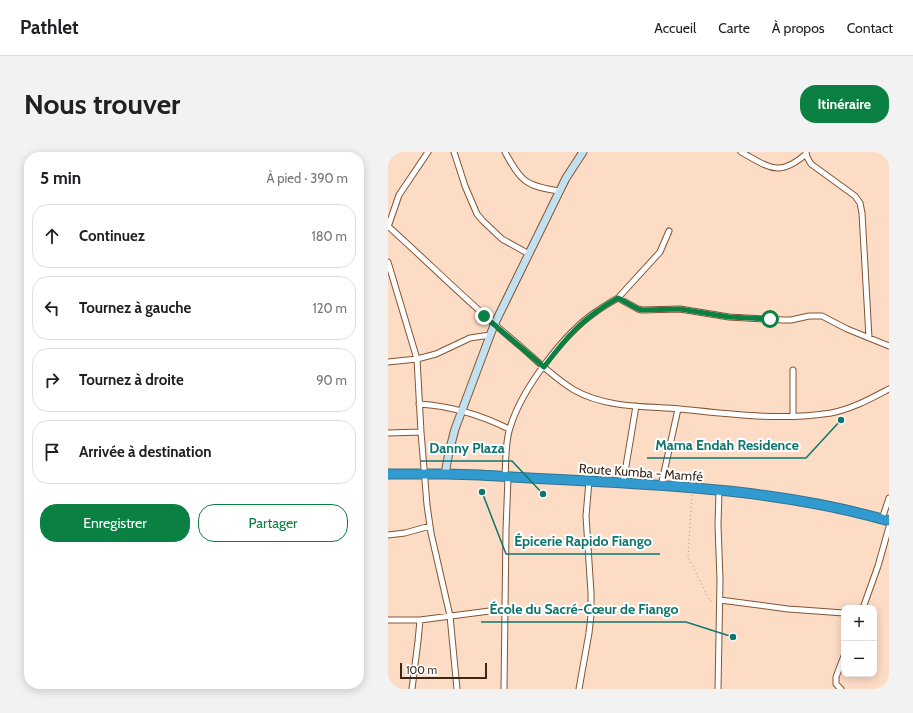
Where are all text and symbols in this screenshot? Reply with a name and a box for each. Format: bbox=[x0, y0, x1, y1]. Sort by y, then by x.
text: Pathlet bbox=[20, 16, 79, 39]
text: Accueil bbox=[654, 19, 696, 37]
text: Carte bbox=[718, 19, 750, 37]
text: À propos bbox=[772, 19, 825, 37]
text: Contact bbox=[847, 19, 893, 37]
button: Itinéraire bbox=[800, 85, 889, 123]
text: Nous trouver bbox=[24, 87, 180, 121]
text: 5 min bbox=[40, 168, 81, 188]
text: À pied · 390 m bbox=[266, 170, 348, 186]
icon: ahead bbox=[41, 225, 63, 247]
text: Continuez bbox=[79, 227, 145, 245]
text: 180 m bbox=[311, 228, 347, 244]
icon: left bbox=[41, 297, 63, 319]
text: Tournez à gauche bbox=[79, 299, 191, 317]
text: 120 m bbox=[313, 300, 347, 316]
route end bbox=[475, 307, 493, 325]
route start bbox=[761, 310, 779, 328]
icon: right bbox=[41, 369, 63, 391]
text: Tournez à droite bbox=[79, 371, 184, 389]
text: 90 m bbox=[316, 372, 347, 388]
callout: Mama Endah Residence bbox=[647, 432, 806, 458]
callout: Danny Plaza bbox=[421, 435, 512, 461]
text: Mama Endah Residence bbox=[655, 436, 799, 454]
text: Danny Plaza bbox=[429, 439, 505, 457]
icon: arrive bbox=[41, 441, 63, 463]
text: Arrivée à destination bbox=[79, 443, 211, 461]
street label: Route Kumba - Mamfé bbox=[578, 460, 704, 484]
button: Enregistrer bbox=[40, 504, 190, 542]
button: Partager bbox=[198, 504, 348, 542]
callout: Épicerie Rapido Fiango bbox=[506, 528, 660, 554]
text: Épicerie Rapido Fiango bbox=[514, 532, 652, 550]
callout: École du Sacré-Cœur de Fiango bbox=[481, 596, 686, 622]
text: École du Sacré-Cœur de Fiango bbox=[490, 600, 679, 618]
map controls bbox=[841, 605, 877, 677]
button: + bbox=[841, 605, 877, 641]
button: − bbox=[841, 641, 877, 677]
scale bar bbox=[400, 661, 487, 680]
text: 100 m bbox=[406, 663, 437, 677]

